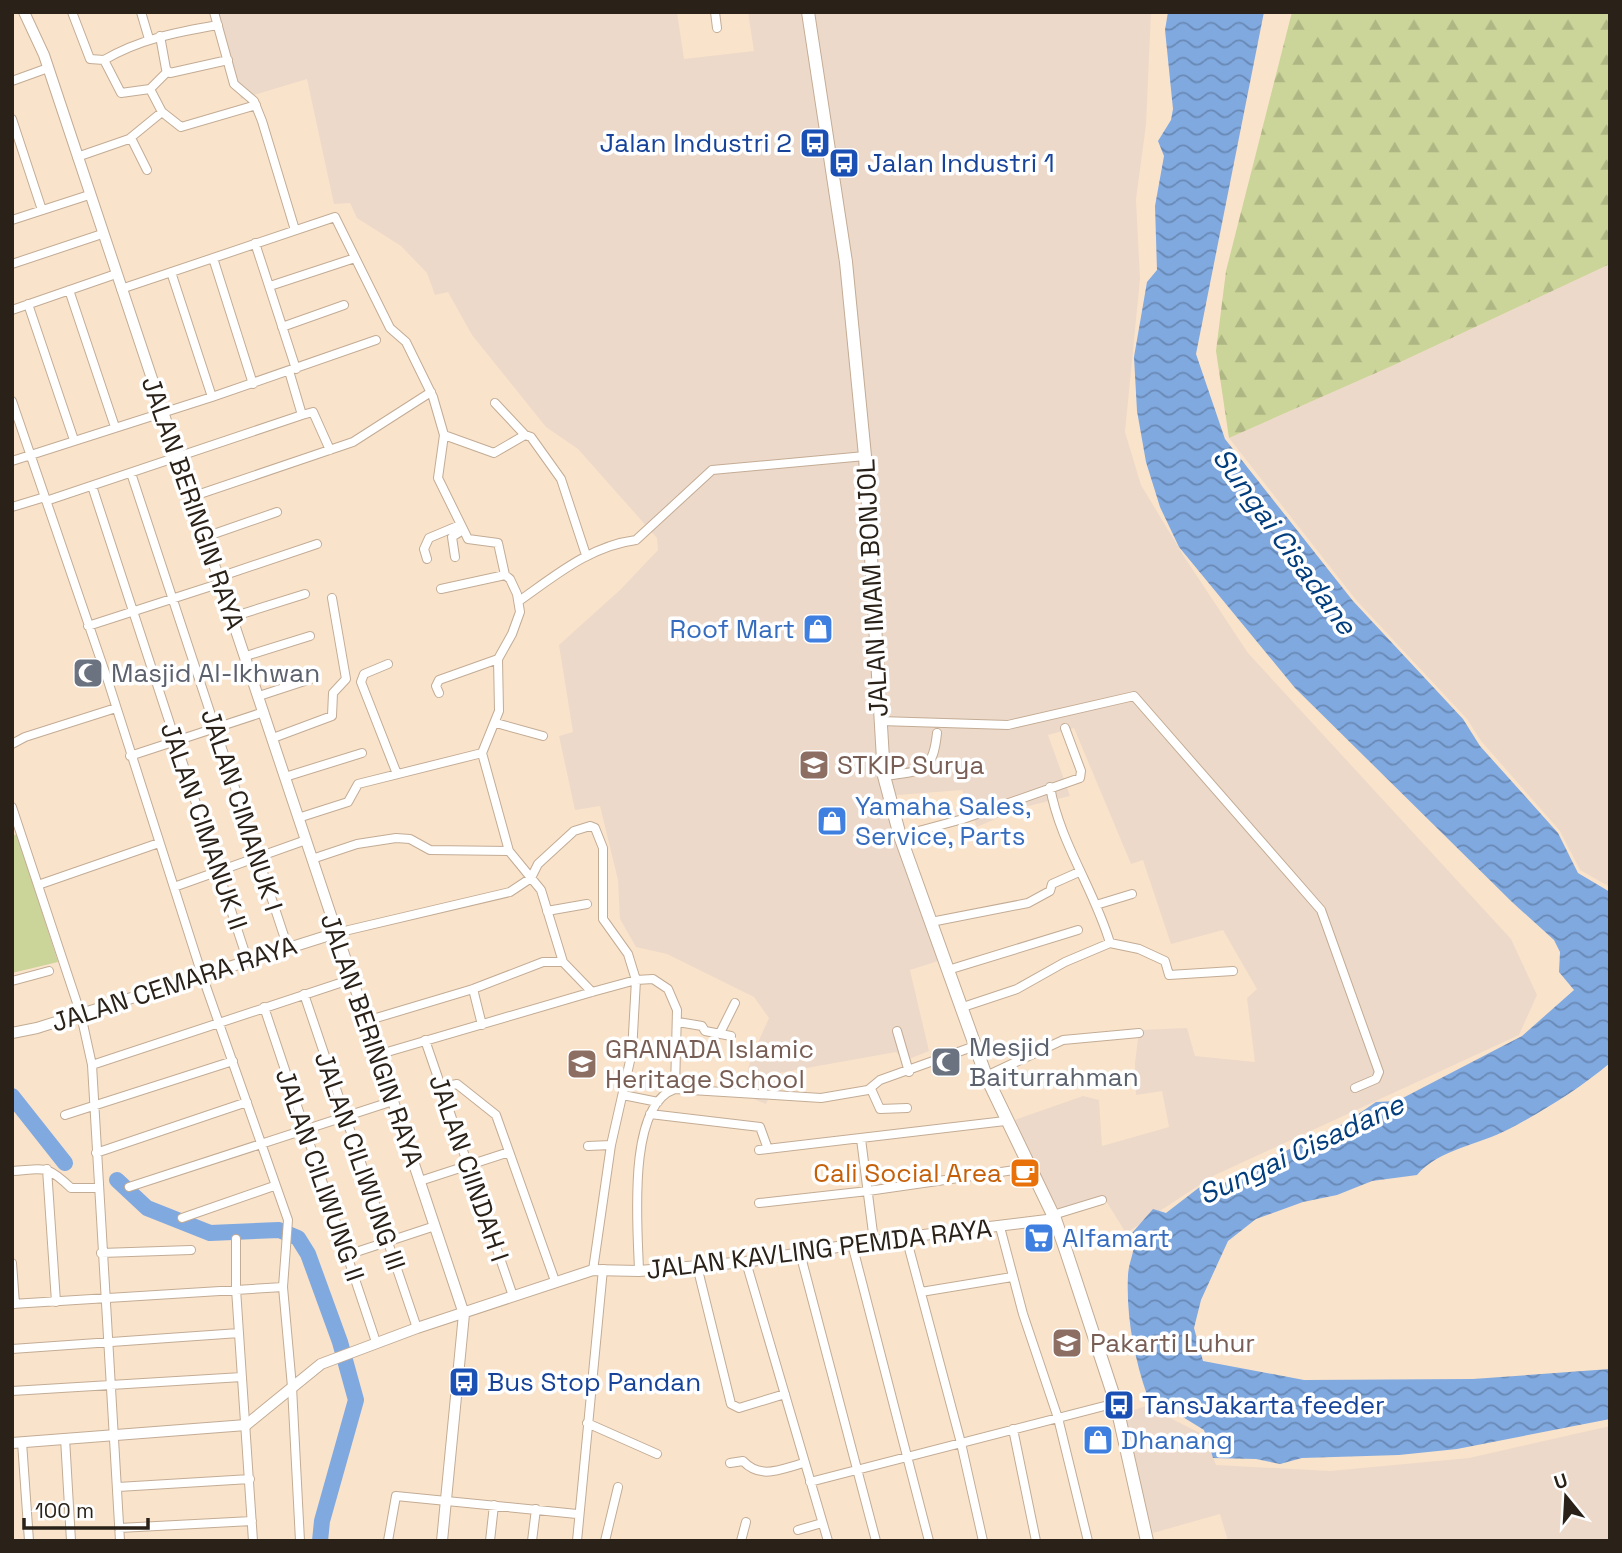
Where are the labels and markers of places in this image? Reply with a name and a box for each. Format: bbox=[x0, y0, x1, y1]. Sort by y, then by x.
place label: Jalan Industri 2 bbox=[599, 126, 792, 160]
bus stop icon: Jalan Industri 2 bbox=[798, 126, 832, 160]
bus stop icon: Jalan Industri 1 bbox=[827, 146, 861, 180]
place label: Jalan Industri 1 bbox=[867, 146, 1055, 180]
place label: Roof Mart bbox=[670, 612, 795, 646]
shop icon: Roof Mart bbox=[801, 612, 835, 646]
mosque icon: Masjid Al-Ikhwan bbox=[71, 656, 105, 690]
place label: Masjid Al-Ikhwan bbox=[111, 656, 320, 690]
school or university icon: STKIP Surya bbox=[797, 748, 831, 782]
place label: STKIP Surya bbox=[837, 748, 985, 782]
place label: Yamaha Sales, Service, Parts bbox=[855, 789, 1031, 853]
shop icon: Yamaha Sales, Service, Parts bbox=[815, 804, 849, 838]
place label: Mesjid Baiturrahman bbox=[969, 1030, 1139, 1094]
place label: GRANADA Islamic Heritage School bbox=[605, 1032, 814, 1096]
mosque icon: Mesjid Baiturrahman bbox=[929, 1045, 963, 1079]
school or university icon: GRANADA Islamic Heritage School bbox=[565, 1047, 599, 1081]
place label: Cali Social Area bbox=[813, 1156, 1002, 1190]
cafe icon: Cali Social Area bbox=[1008, 1156, 1042, 1190]
supermarket icon: Alfamart bbox=[1022, 1221, 1056, 1255]
place label: Alfamart bbox=[1062, 1221, 1170, 1255]
school or university icon: Pakarti Luhur bbox=[1050, 1326, 1084, 1360]
place label: Pakarti Luhur bbox=[1090, 1326, 1255, 1360]
bus stop icon: Bus Stop Pandan bbox=[447, 1365, 481, 1399]
place label: Bus Stop Pandan bbox=[487, 1365, 701, 1399]
bus stop icon: TansJakarta feeder bbox=[1102, 1388, 1136, 1422]
place label: TansJakarta feeder bbox=[1142, 1388, 1385, 1422]
shop icon: Dhanang bbox=[1081, 1423, 1115, 1457]
place label: Dhanang bbox=[1121, 1423, 1233, 1457]

